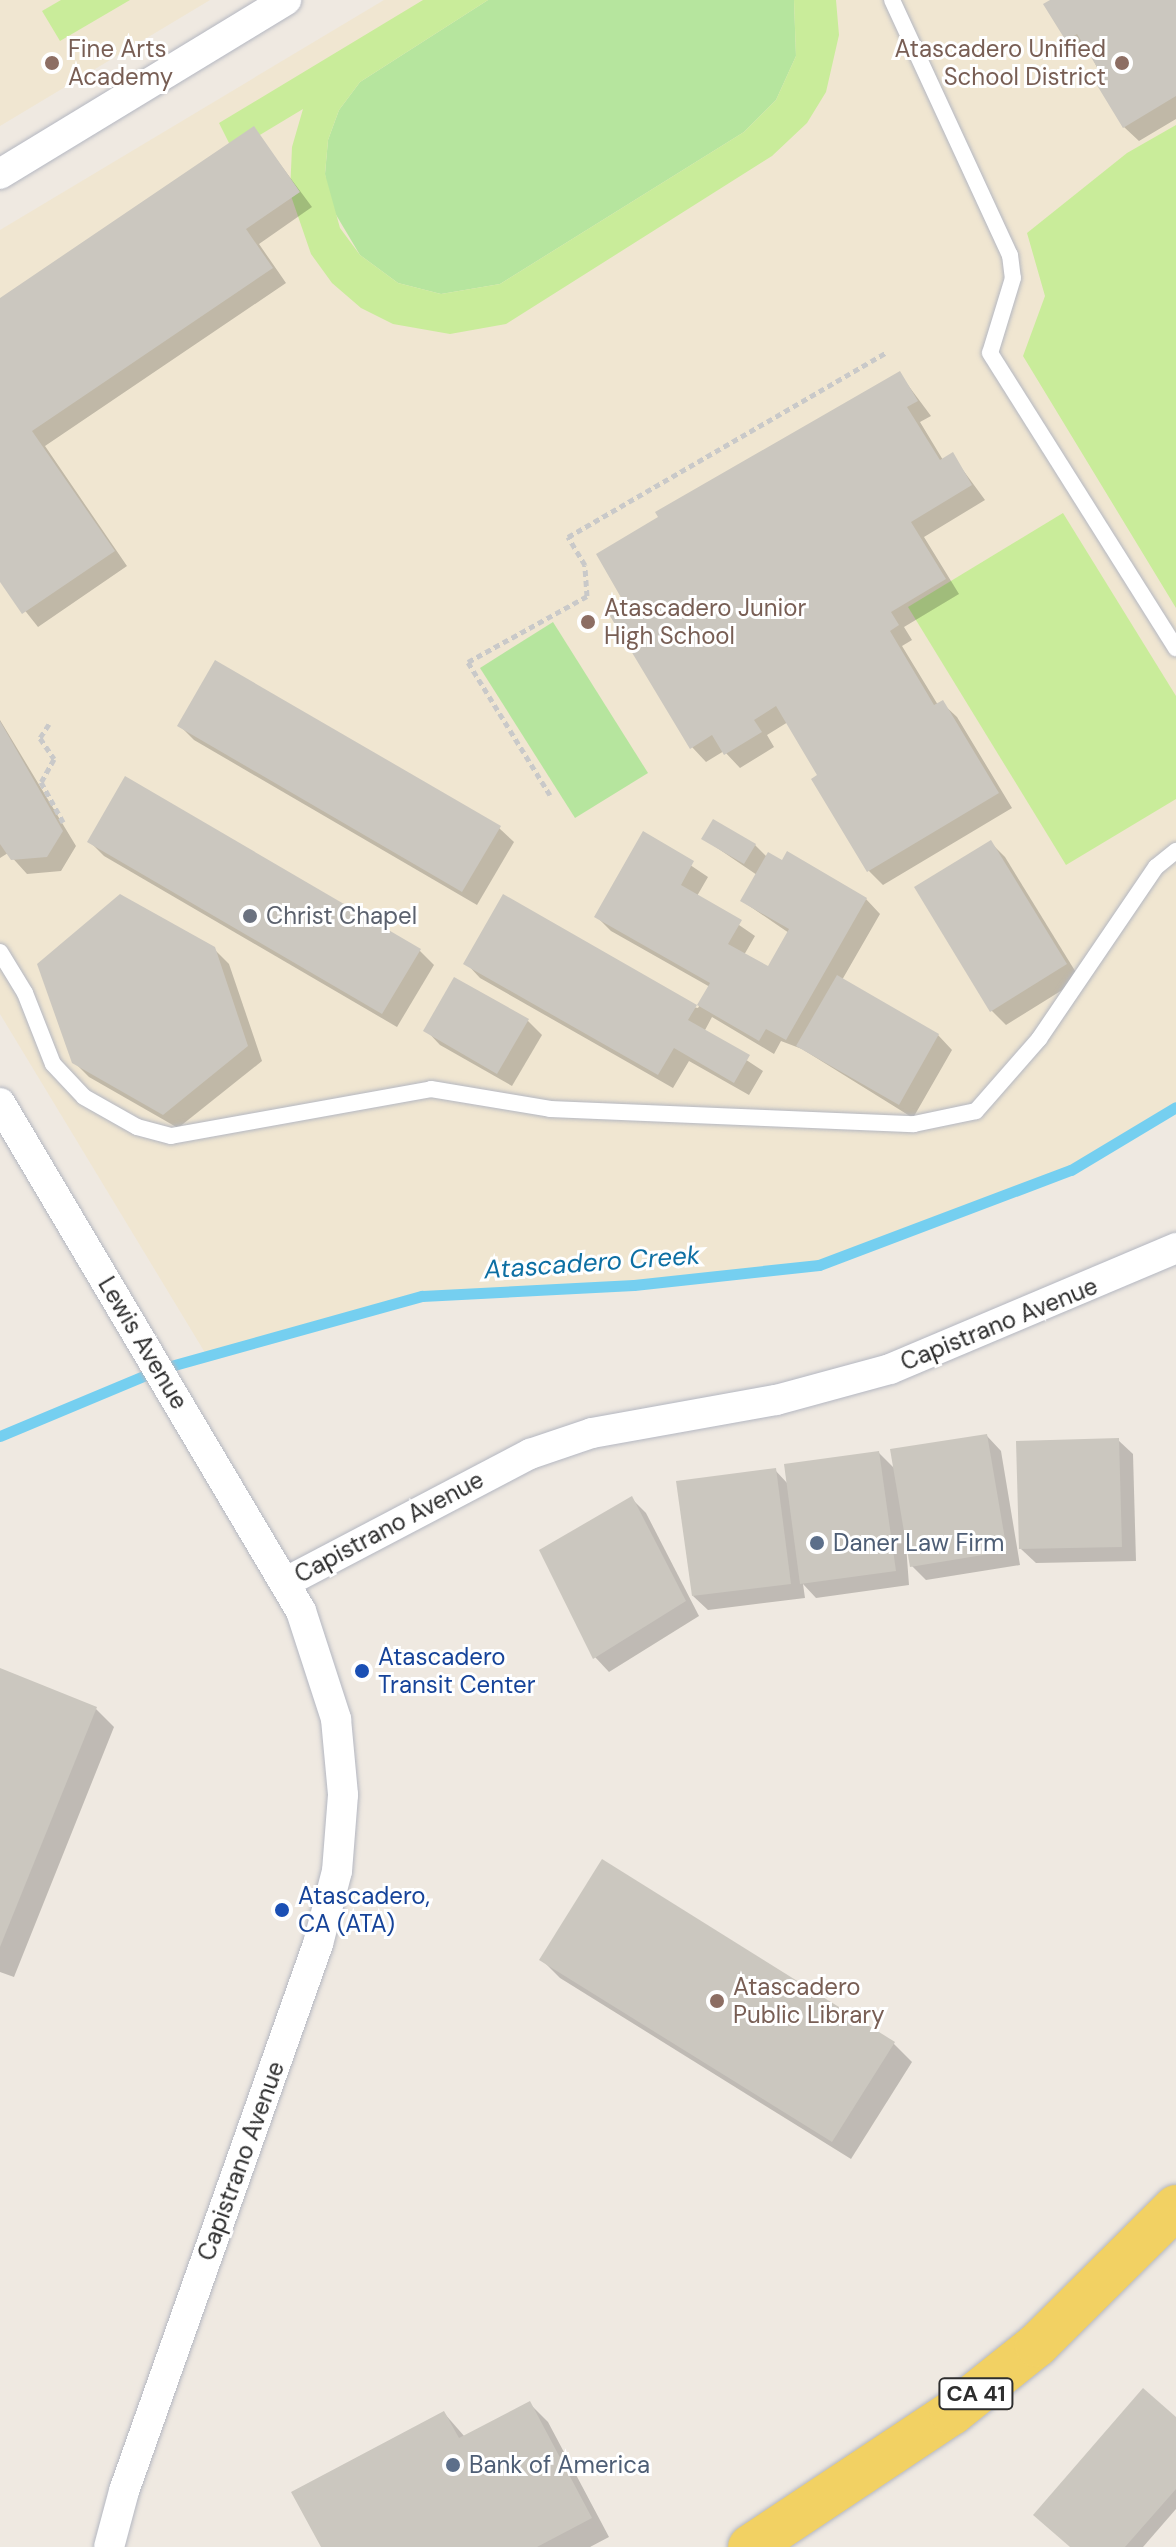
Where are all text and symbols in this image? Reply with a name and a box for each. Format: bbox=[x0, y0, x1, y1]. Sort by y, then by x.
place label: Fine Arts Academy bbox=[68, 35, 173, 91]
place label: Atascadero Unified School District bbox=[895, 35, 1106, 91]
marker: Fine Arts Academy bbox=[43, 54, 61, 72]
marker: Atascadero Unified School District bbox=[1113, 54, 1131, 72]
place label: Atascadero Junior High School bbox=[604, 594, 806, 650]
marker: Atascadero Junior High School bbox=[579, 613, 597, 631]
place label: Christ Chapel bbox=[266, 902, 417, 930]
marker: Christ Chapel bbox=[241, 907, 259, 925]
water label: Atascadero Creek bbox=[483, 1240, 701, 1286]
street label: Capistrano Avenue bbox=[896, 1271, 1102, 1377]
street label: Lewis Avenue bbox=[92, 1272, 194, 1414]
street label: Capistrano Avenue bbox=[290, 1465, 488, 1589]
place label: Daner Law Firm bbox=[833, 1529, 1004, 1557]
marker: Daner Law Firm bbox=[808, 1534, 826, 1552]
place label: Atascadero Transit Center bbox=[378, 1643, 536, 1699]
marker: Atascadero Transit Center bbox=[353, 1662, 371, 1680]
place label: Atascadero, CA (ATA) bbox=[298, 1882, 430, 1938]
marker: Atascadero, CA (ATA) bbox=[273, 1901, 291, 1919]
place label: Atascadero Public Library bbox=[733, 1973, 885, 2029]
marker: Atascadero Public Library bbox=[708, 1992, 726, 2010]
street label: Capistrano Avenue bbox=[192, 2057, 290, 2265]
road number: CA 41 bbox=[938, 2376, 1014, 2412]
place label: Bank of America bbox=[469, 2451, 650, 2479]
marker: Bank of America bbox=[444, 2456, 462, 2474]

